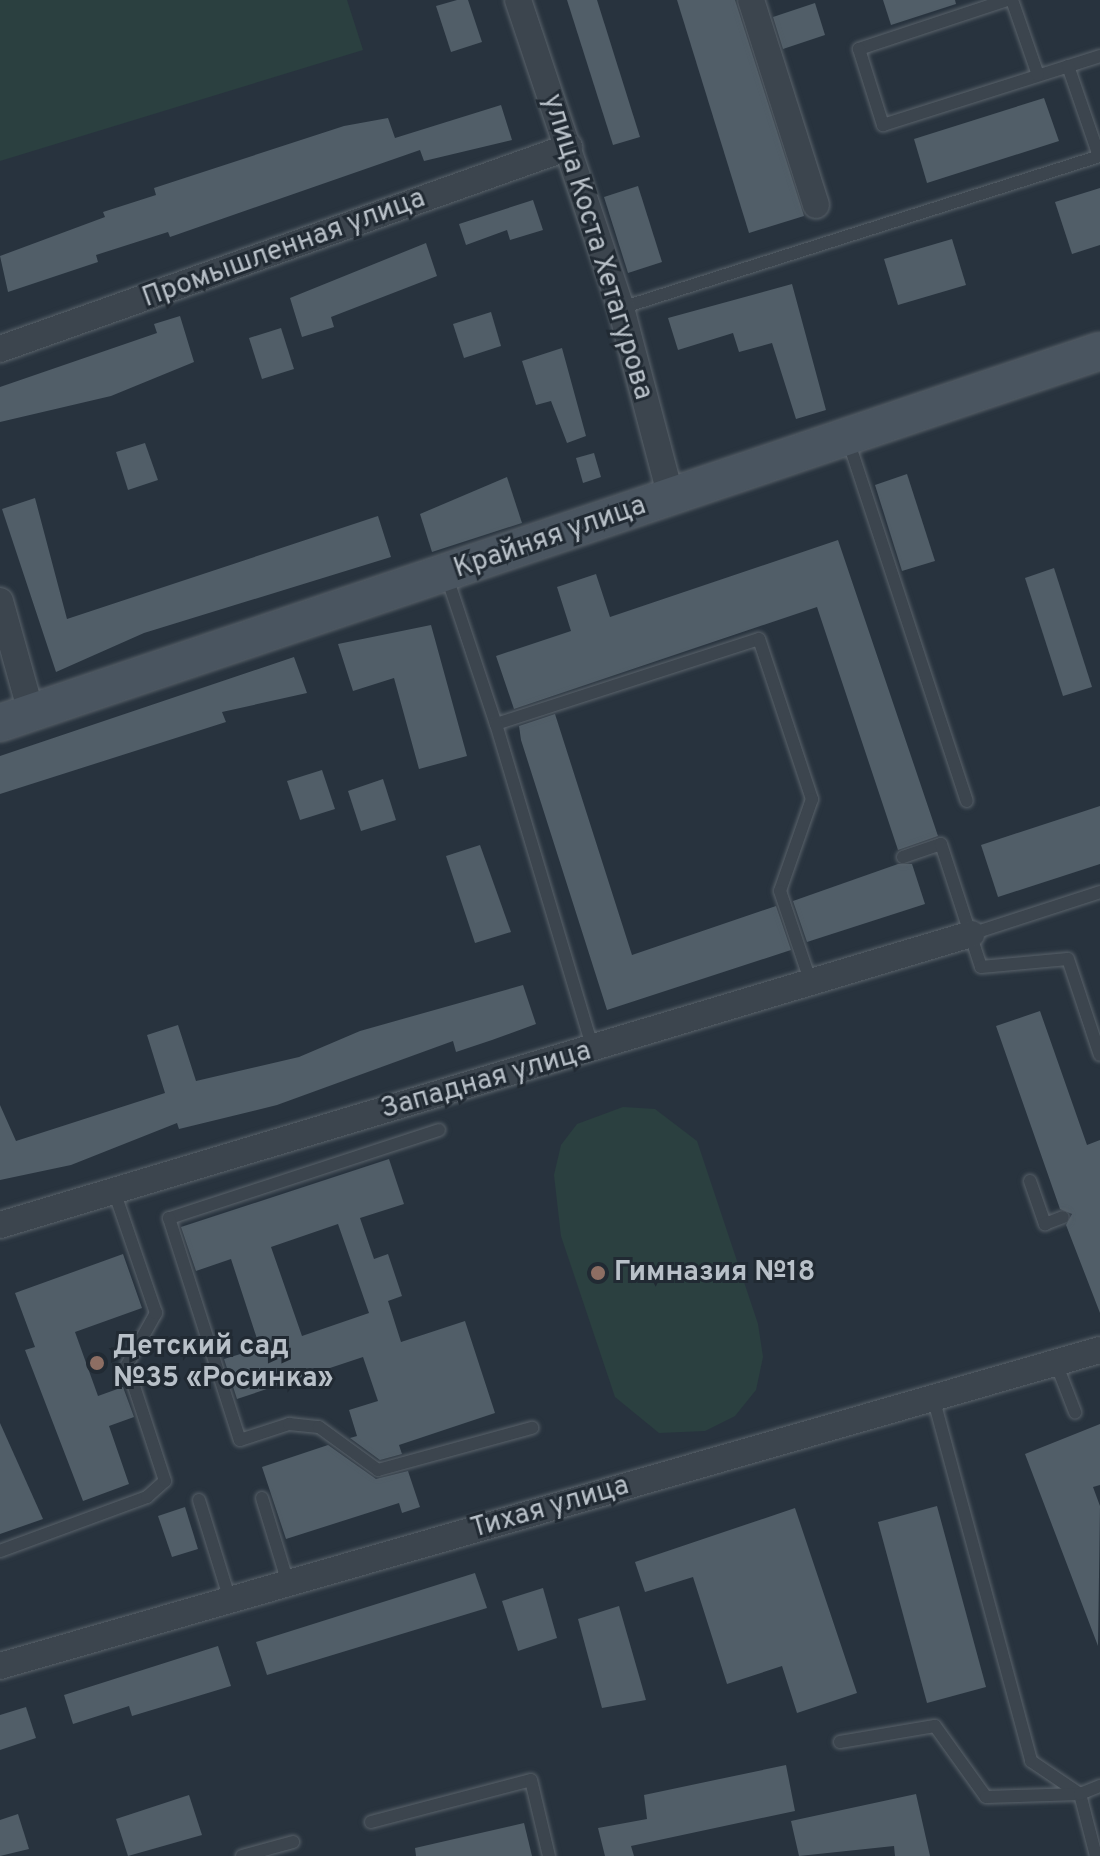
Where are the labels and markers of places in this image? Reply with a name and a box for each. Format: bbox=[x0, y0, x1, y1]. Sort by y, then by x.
place label: Гимназия №18 bbox=[614, 1256, 815, 1290]
marker: Гимназия №18 bbox=[589, 1264, 607, 1282]
place label: Детский сад №35 «Росинка» bbox=[113, 1330, 333, 1396]
marker: Детский сад №35 «Росинка» bbox=[88, 1354, 106, 1372]

